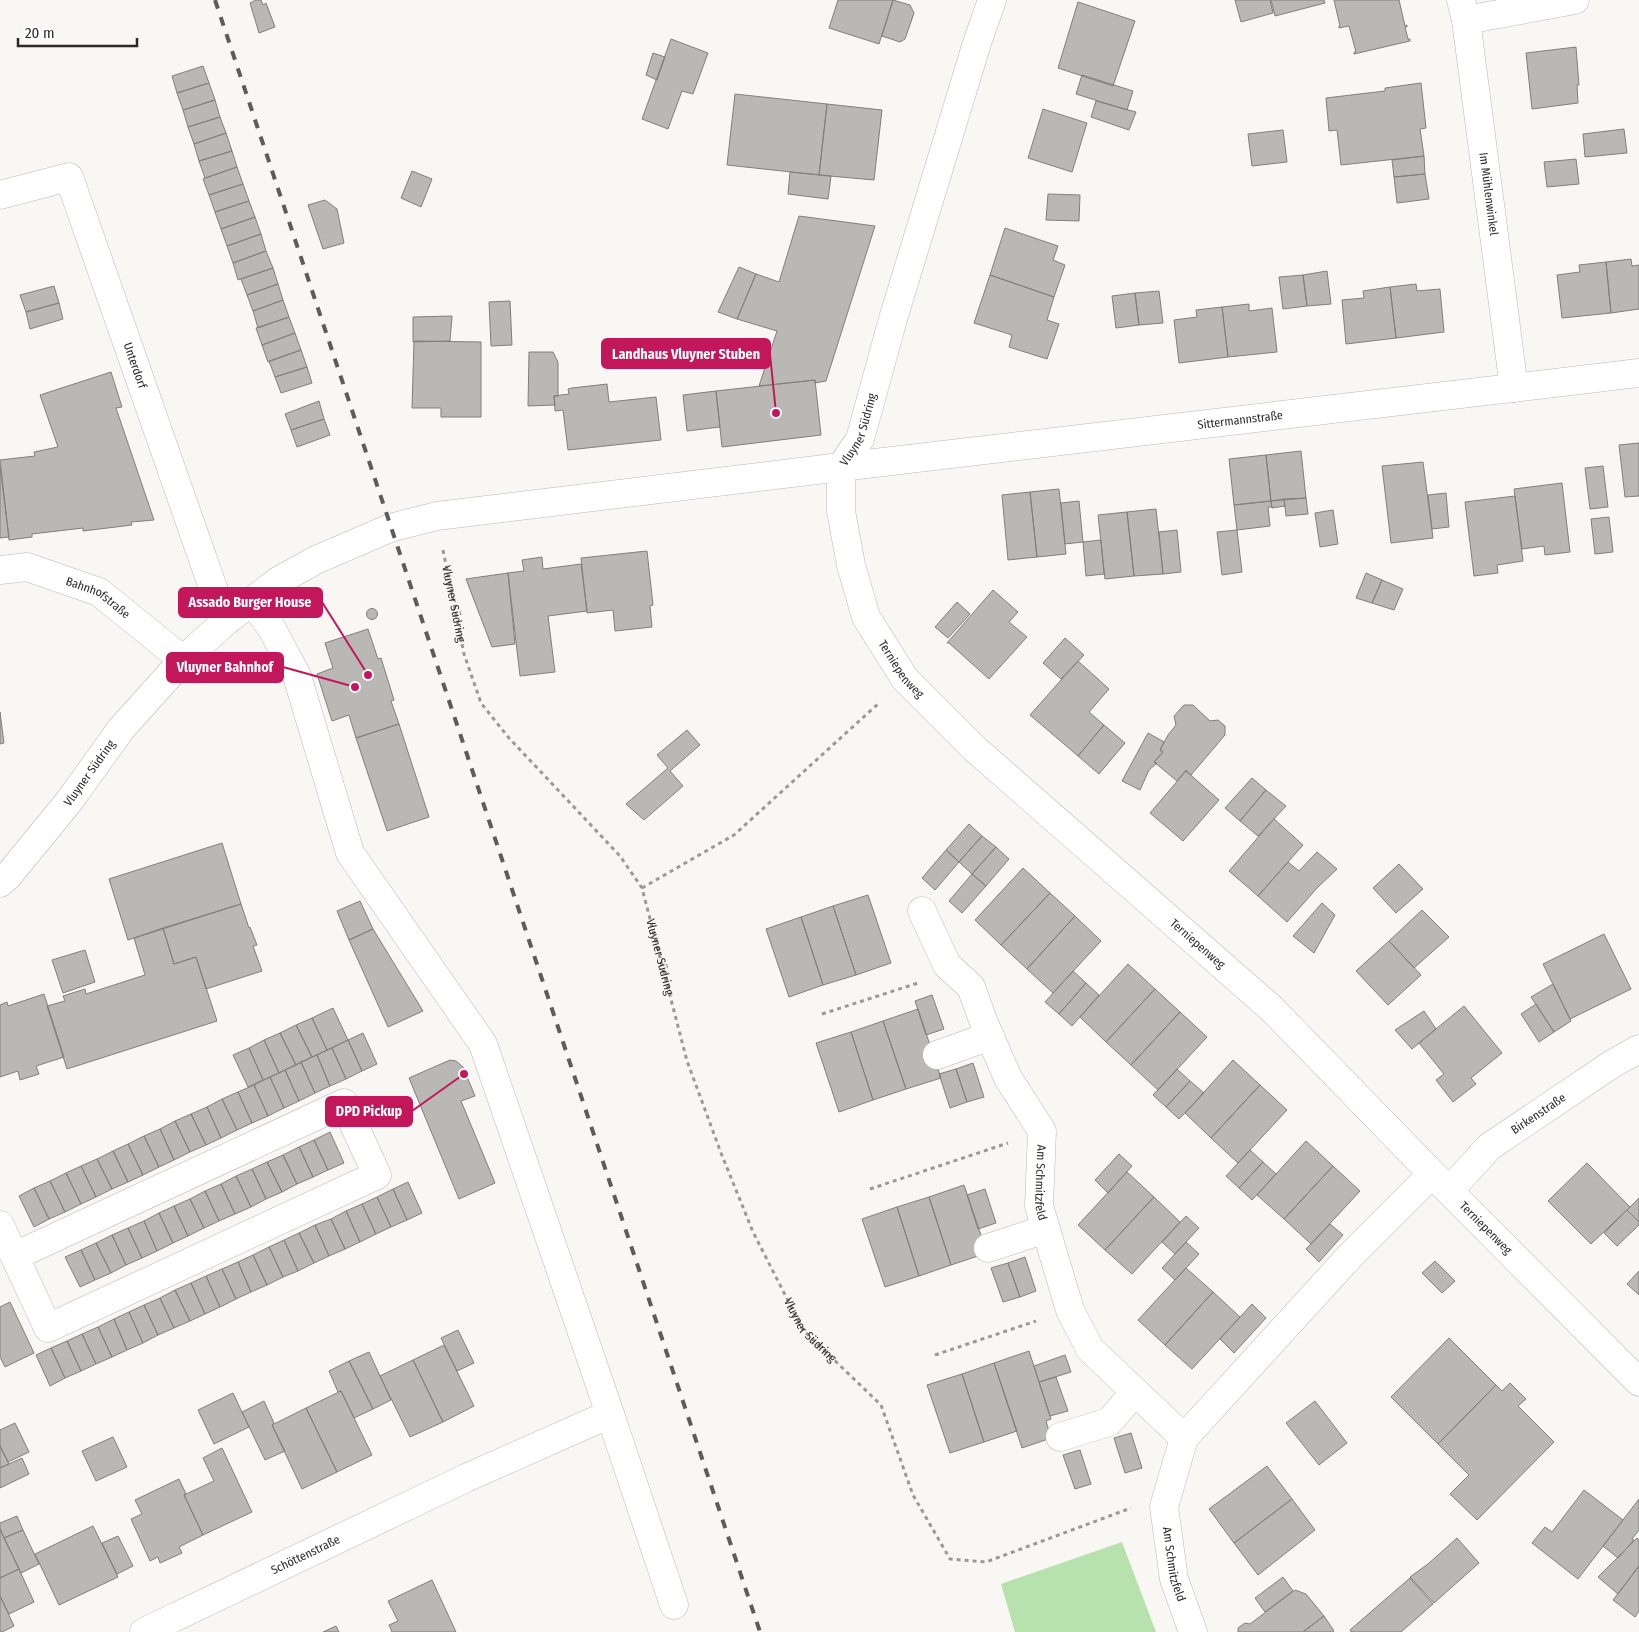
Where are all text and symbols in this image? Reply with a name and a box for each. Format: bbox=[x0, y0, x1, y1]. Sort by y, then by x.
scale bar bbox=[18, 15, 136, 47]
text: 20 m bbox=[25, 24, 55, 42]
street label: Im Mühlenwinkel bbox=[1476, 152, 1501, 236]
callout: Landhaus Vluyner Stuben bbox=[602, 339, 770, 368]
street label: Unterdorf bbox=[121, 341, 150, 391]
text: Landhaus Vluyner Stuben bbox=[612, 346, 760, 363]
street label: Vluyner Südring bbox=[837, 391, 879, 468]
street label: Sittermannstraße bbox=[1197, 408, 1284, 432]
street label: Vluyner Südring bbox=[439, 564, 469, 644]
street label: Bahnhofstraße bbox=[64, 574, 133, 621]
callout: Assado Burger House bbox=[179, 588, 322, 617]
text: Assado Burger House bbox=[188, 594, 311, 611]
street label: Terniepenweg bbox=[875, 638, 927, 701]
callout: Vluyner Bahnhof bbox=[167, 653, 283, 682]
text: Vluyner Bahnhof bbox=[176, 659, 275, 676]
street label: Vluyner Südring bbox=[61, 737, 118, 809]
street label: Terniepenweg bbox=[1167, 916, 1228, 972]
street label: Vluyner Südring bbox=[643, 918, 677, 997]
street label: Birkenstraße bbox=[1508, 1090, 1568, 1137]
callout: DPD Pickup bbox=[326, 1097, 412, 1126]
text: DPD Pickup bbox=[336, 1103, 403, 1120]
street label: Am Schmitzfeld bbox=[1032, 1144, 1050, 1222]
street label: Terniepenweg bbox=[1457, 1199, 1515, 1257]
street label: Vluyner Südring bbox=[781, 1296, 839, 1365]
street label: Am Schmitzfeld bbox=[1160, 1526, 1188, 1603]
street label: Schöttenstraße bbox=[269, 1532, 342, 1577]

